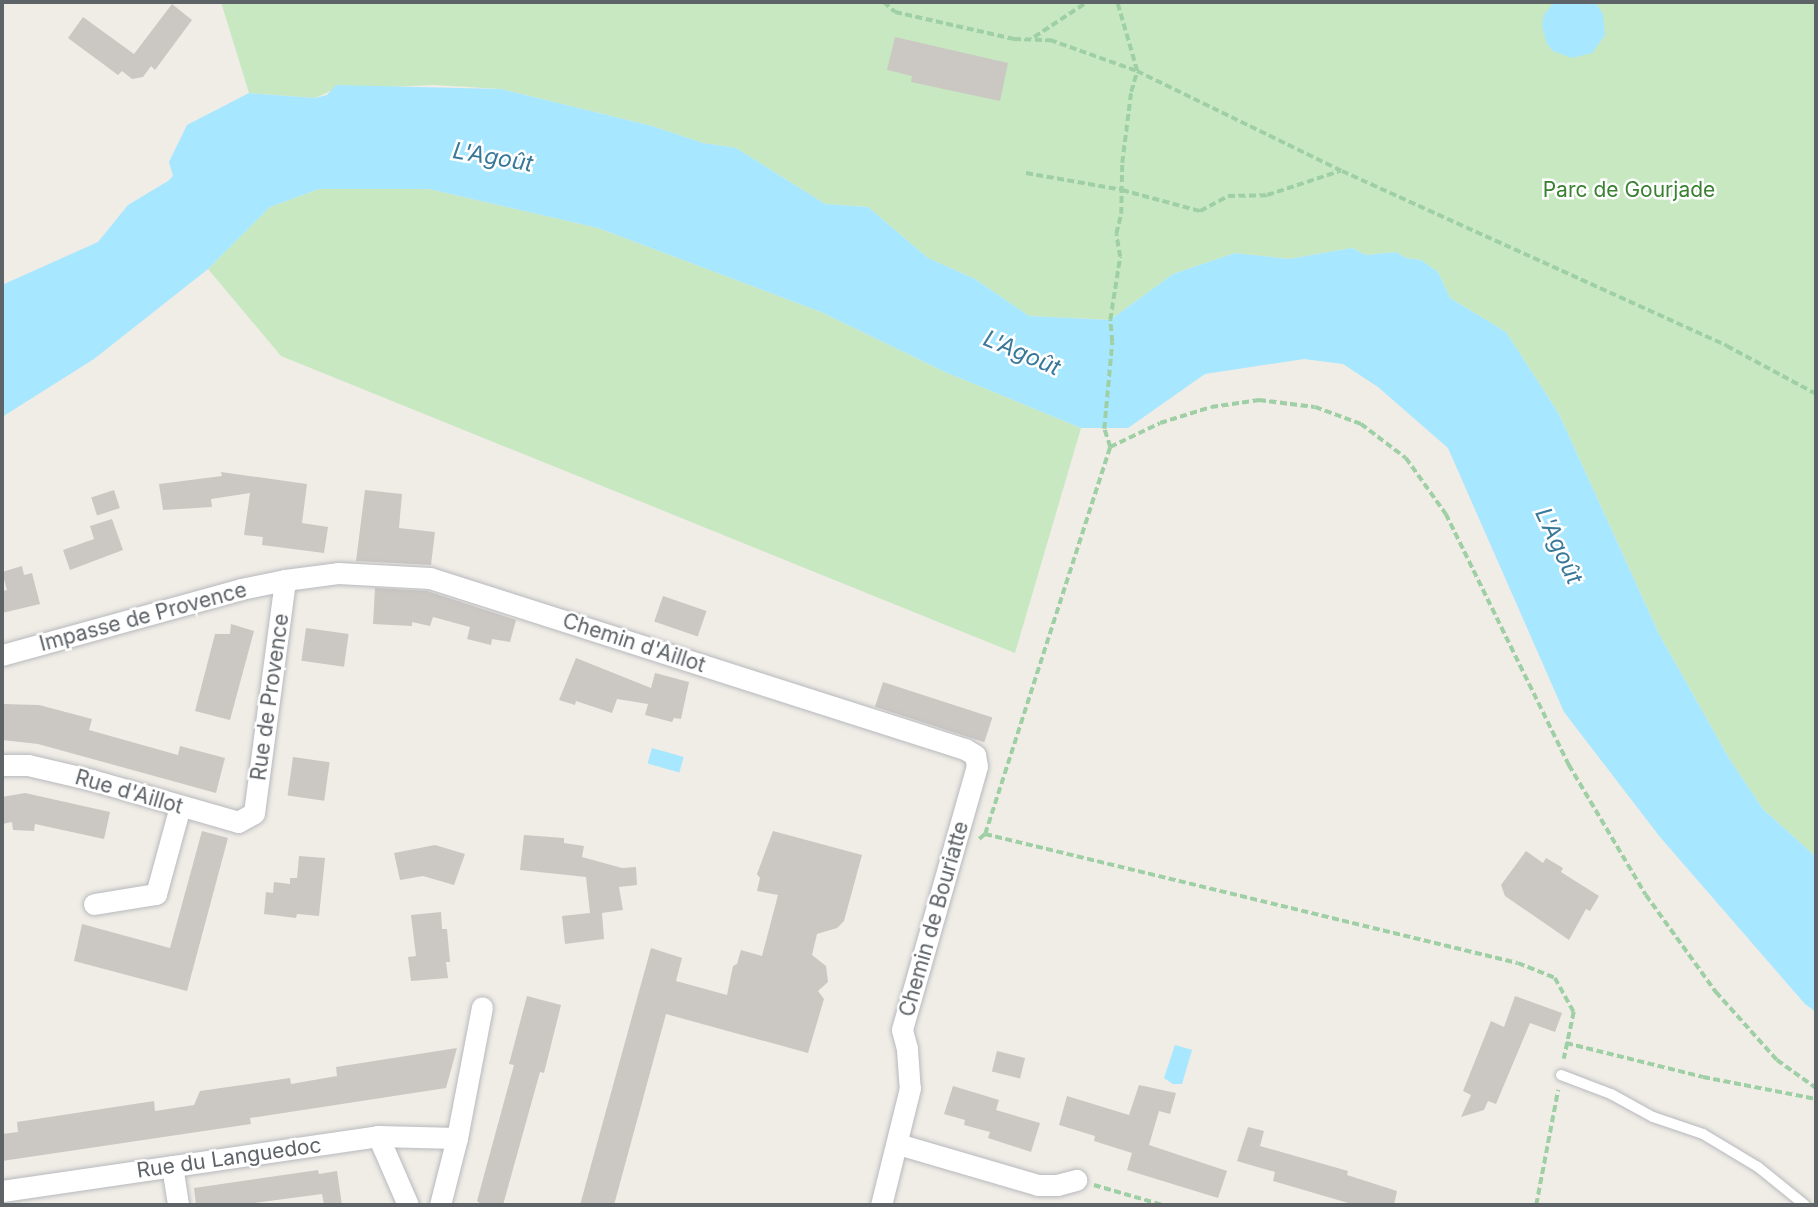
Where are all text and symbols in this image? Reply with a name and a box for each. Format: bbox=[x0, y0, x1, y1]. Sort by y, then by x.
water label: L'Agoût bbox=[451, 136, 535, 178]
park label: Parc de Gourjade bbox=[1543, 177, 1715, 203]
water label: L'Agoût bbox=[979, 324, 1065, 382]
water label: L'Agoût bbox=[1529, 503, 1589, 589]
street label: Impasse de Provence bbox=[37, 577, 249, 657]
street label: Chemin d'Aillot bbox=[559, 608, 709, 678]
street label: Rue de Provence bbox=[246, 612, 294, 782]
street label: Rue d'Aillot bbox=[72, 765, 186, 819]
street label: Chemin de Bouriatte bbox=[894, 818, 974, 1020]
street label: Rue du Languedoc bbox=[135, 1133, 323, 1183]

